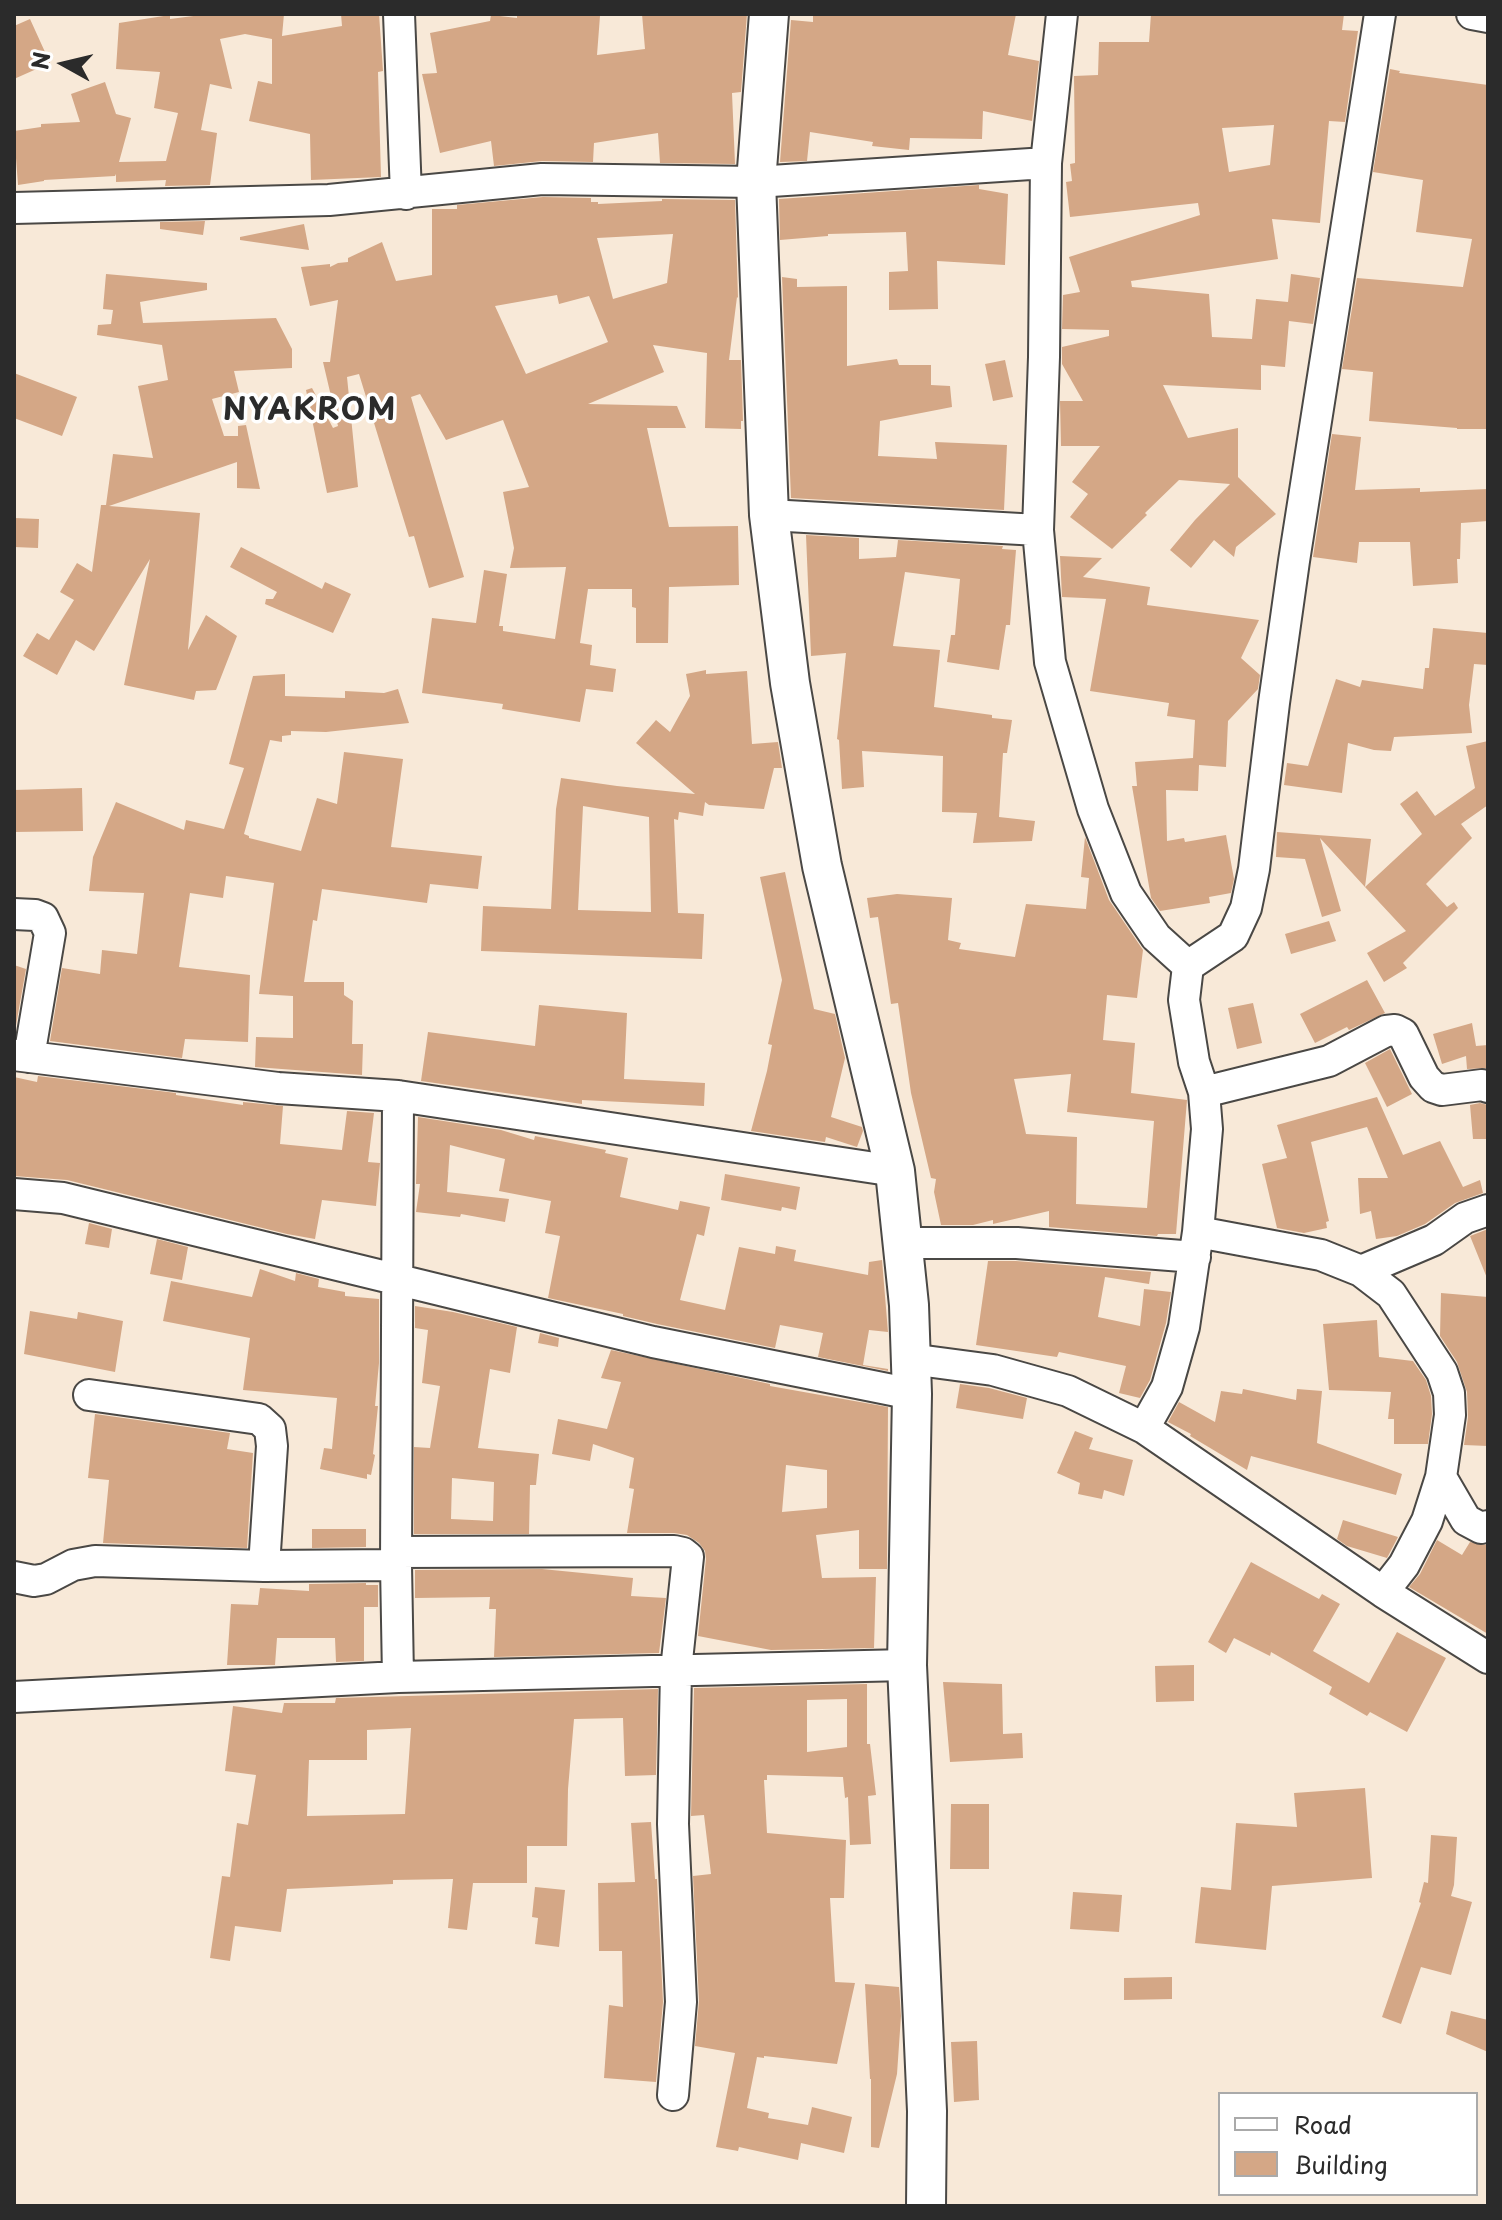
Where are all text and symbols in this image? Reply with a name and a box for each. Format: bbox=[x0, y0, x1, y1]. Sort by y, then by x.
north arrow bbox=[24, 24, 104, 104]
text: N bbox=[22, 50, 57, 72]
district label: NYAKROM bbox=[223, 394, 397, 430]
legend bbox=[1218, 2092, 1478, 2196]
text: Road bbox=[1294, 2106, 1352, 2142]
text: Building bbox=[1294, 2146, 1388, 2182]

